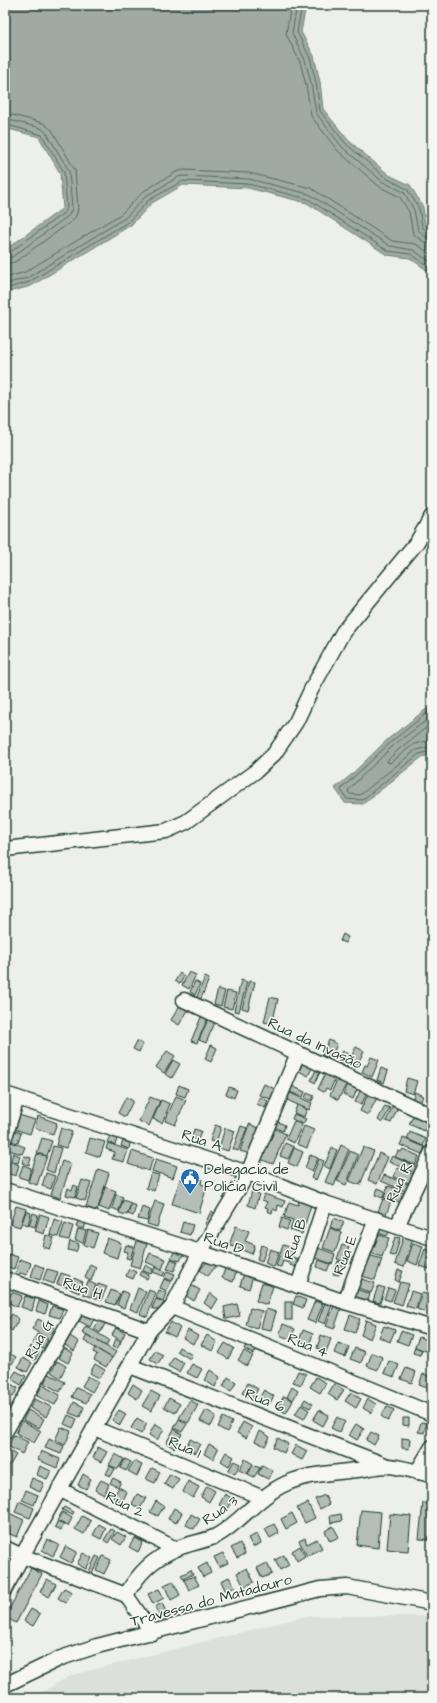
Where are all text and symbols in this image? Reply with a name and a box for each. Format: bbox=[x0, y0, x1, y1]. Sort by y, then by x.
street label: Rua da Invasão bbox=[264, 1012, 366, 1075]
street label: Rua A bbox=[179, 1124, 225, 1157]
street label: Rua R bbox=[381, 1158, 418, 1206]
place label: Delegacia de Policia Civil bbox=[204, 1159, 289, 1197]
public building icon: Delegacia de Policia Civil bbox=[179, 1167, 201, 1195]
street label: Rua B bbox=[279, 1215, 312, 1263]
street label: Rua D bbox=[201, 1227, 247, 1260]
street label: Rua E bbox=[328, 1232, 363, 1278]
street label: Rua H bbox=[60, 1272, 106, 1305]
street label: Rua G bbox=[20, 1315, 59, 1363]
street label: Rua 4 bbox=[284, 1328, 331, 1363]
street label: Rua 6 bbox=[242, 1383, 288, 1418]
street label: Rua 1 bbox=[165, 1431, 205, 1464]
street label: Rua 2 bbox=[102, 1486, 148, 1523]
street label: Rua 3 bbox=[198, 1490, 243, 1530]
street label: Travessa do Matadouro bbox=[128, 1569, 295, 1632]

